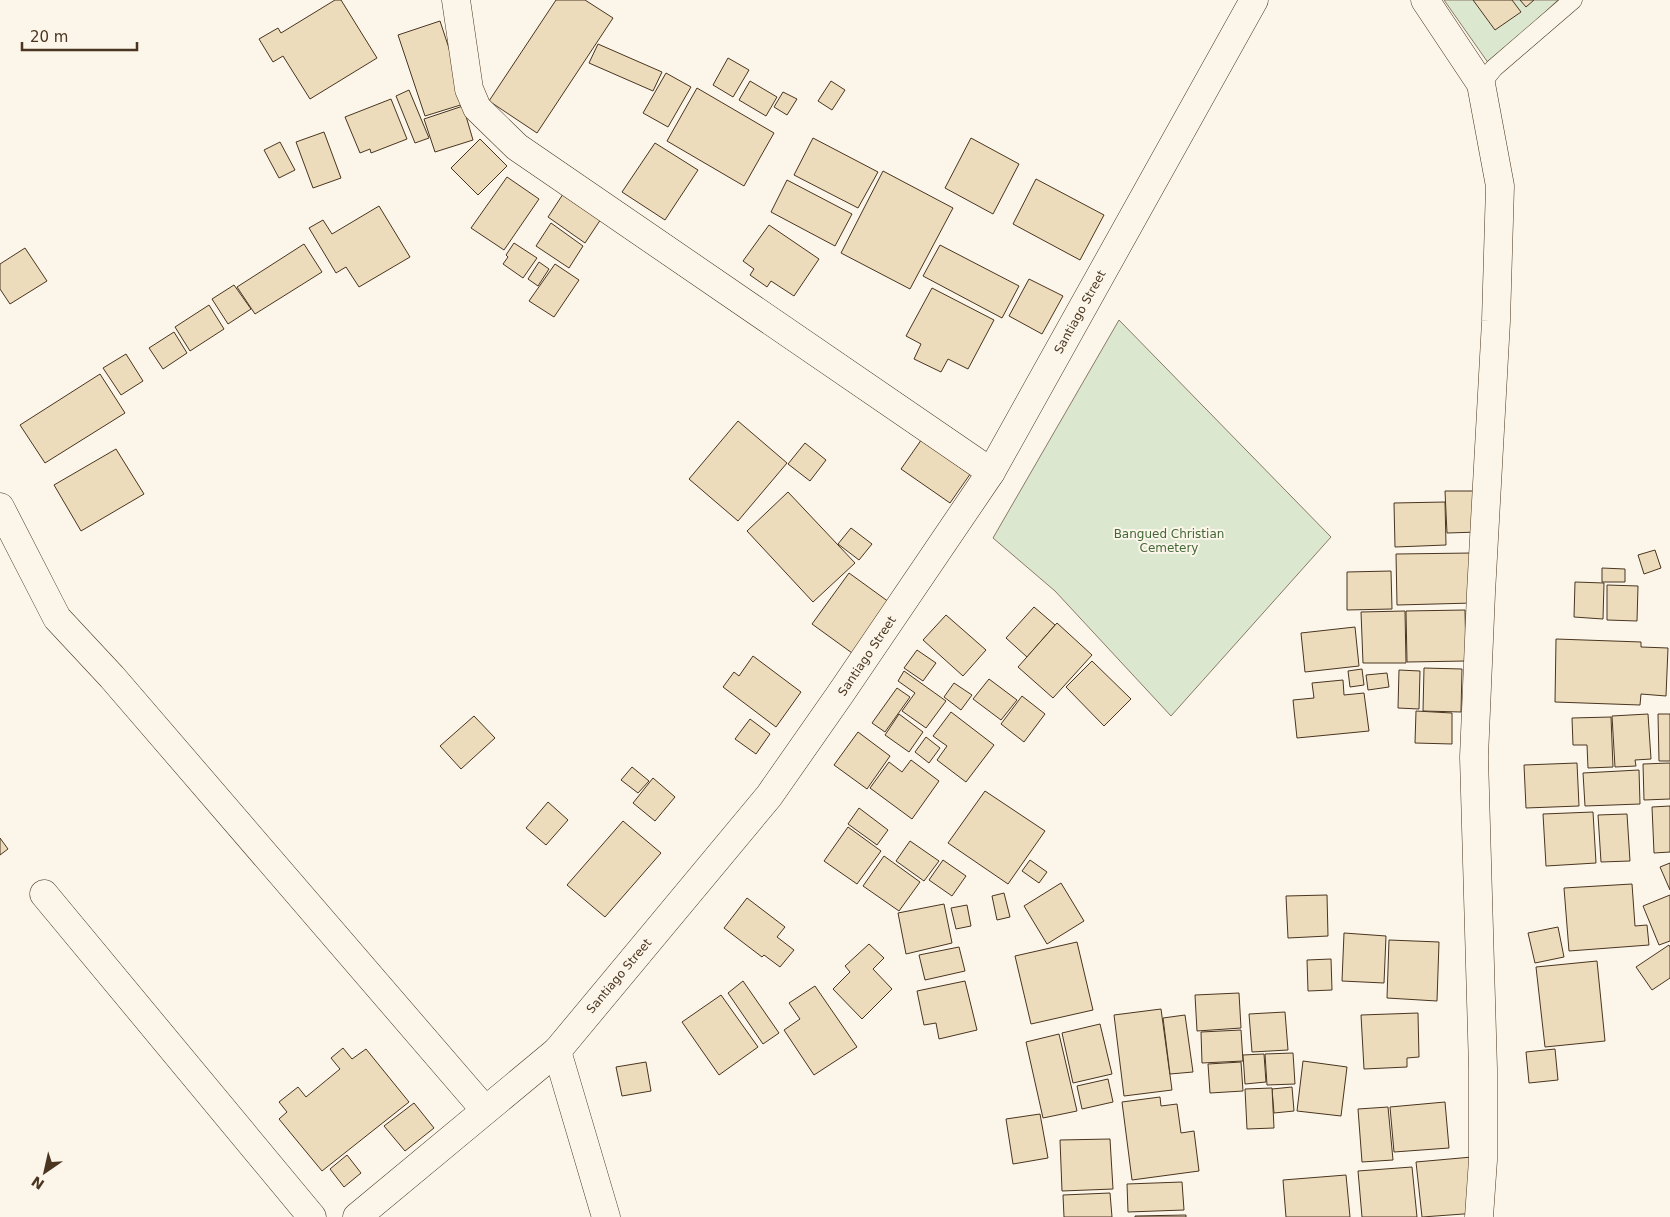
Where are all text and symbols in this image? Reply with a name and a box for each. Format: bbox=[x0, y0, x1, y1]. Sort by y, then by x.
scale bar bbox=[22, 20, 138, 52]
text: 20 m bbox=[30, 28, 68, 46]
street label: Santiago Street bbox=[1051, 268, 1109, 356]
park label: Bangued Christian Cemetery bbox=[1114, 527, 1224, 555]
street label: Santiago Street bbox=[835, 613, 899, 699]
street label: Santiago Street bbox=[584, 936, 655, 1016]
north arrow bbox=[20, 1147, 70, 1197]
text: N bbox=[28, 1173, 47, 1193]

